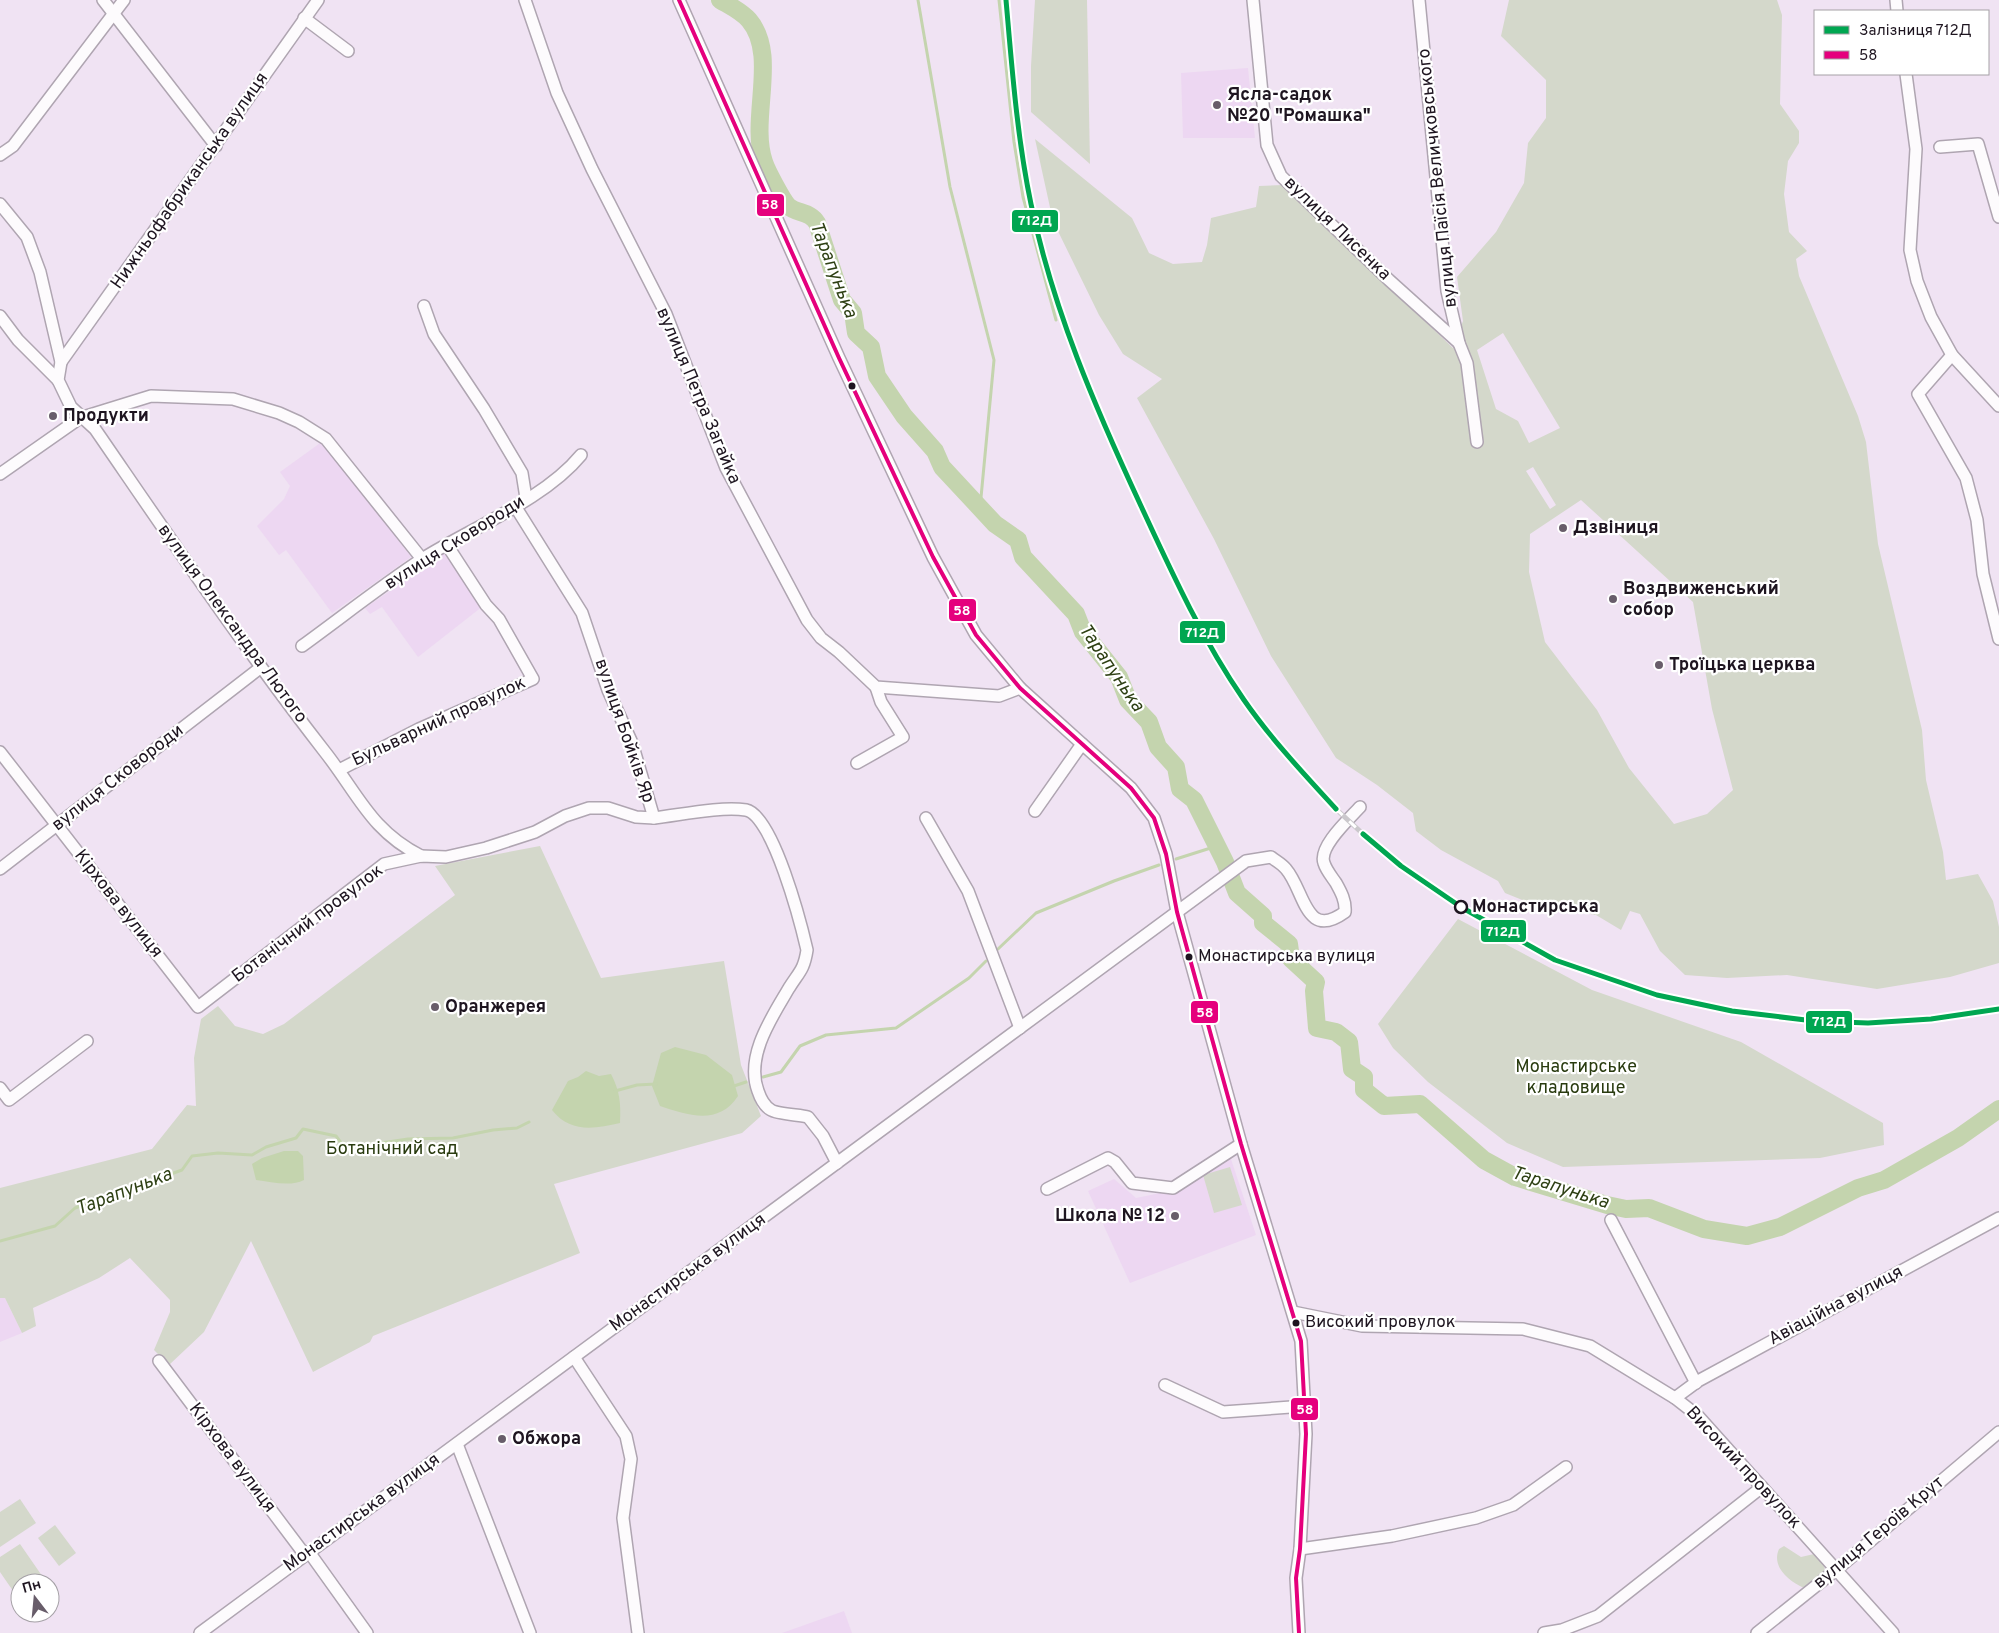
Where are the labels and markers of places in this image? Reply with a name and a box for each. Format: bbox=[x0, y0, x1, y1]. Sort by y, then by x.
place label: Ясла-садок №20 "Ромашка" bbox=[1227, 84, 1371, 128]
marker: Ясла-садок №20 "Ромашка" bbox=[1211, 99, 1223, 111]
unlabelled marker bbox=[847, 381, 857, 391]
place label: Продукти bbox=[63, 405, 149, 428]
marker: Продукти bbox=[47, 410, 59, 422]
place label: Дзвіниця bbox=[1573, 517, 1659, 540]
marker: Дзвіниця bbox=[1557, 522, 1569, 534]
place label: Воздвиженський собор bbox=[1623, 578, 1779, 622]
marker: Воздвиженський собор bbox=[1607, 593, 1619, 605]
place label: Троїцька церква bbox=[1669, 654, 1815, 677]
marker: Троїцька церква bbox=[1653, 659, 1665, 671]
place label: Монастирська bbox=[1472, 896, 1599, 919]
marker: Монастирська bbox=[1454, 900, 1468, 914]
place label: Монастирська вулиця bbox=[1198, 946, 1375, 968]
marker: Монастирська вулиця bbox=[1184, 952, 1194, 962]
place label: Оранжерея bbox=[445, 996, 546, 1019]
marker: Оранжерея bbox=[429, 1001, 441, 1013]
place label: Школа № 12 bbox=[1055, 1205, 1165, 1228]
marker: Школа № 12 bbox=[1169, 1210, 1181, 1222]
place label: Високий провулок bbox=[1305, 1312, 1456, 1334]
marker: Високий провулок bbox=[1291, 1318, 1301, 1328]
place label: Обжора bbox=[512, 1428, 581, 1451]
marker: Обжора bbox=[496, 1433, 508, 1445]

